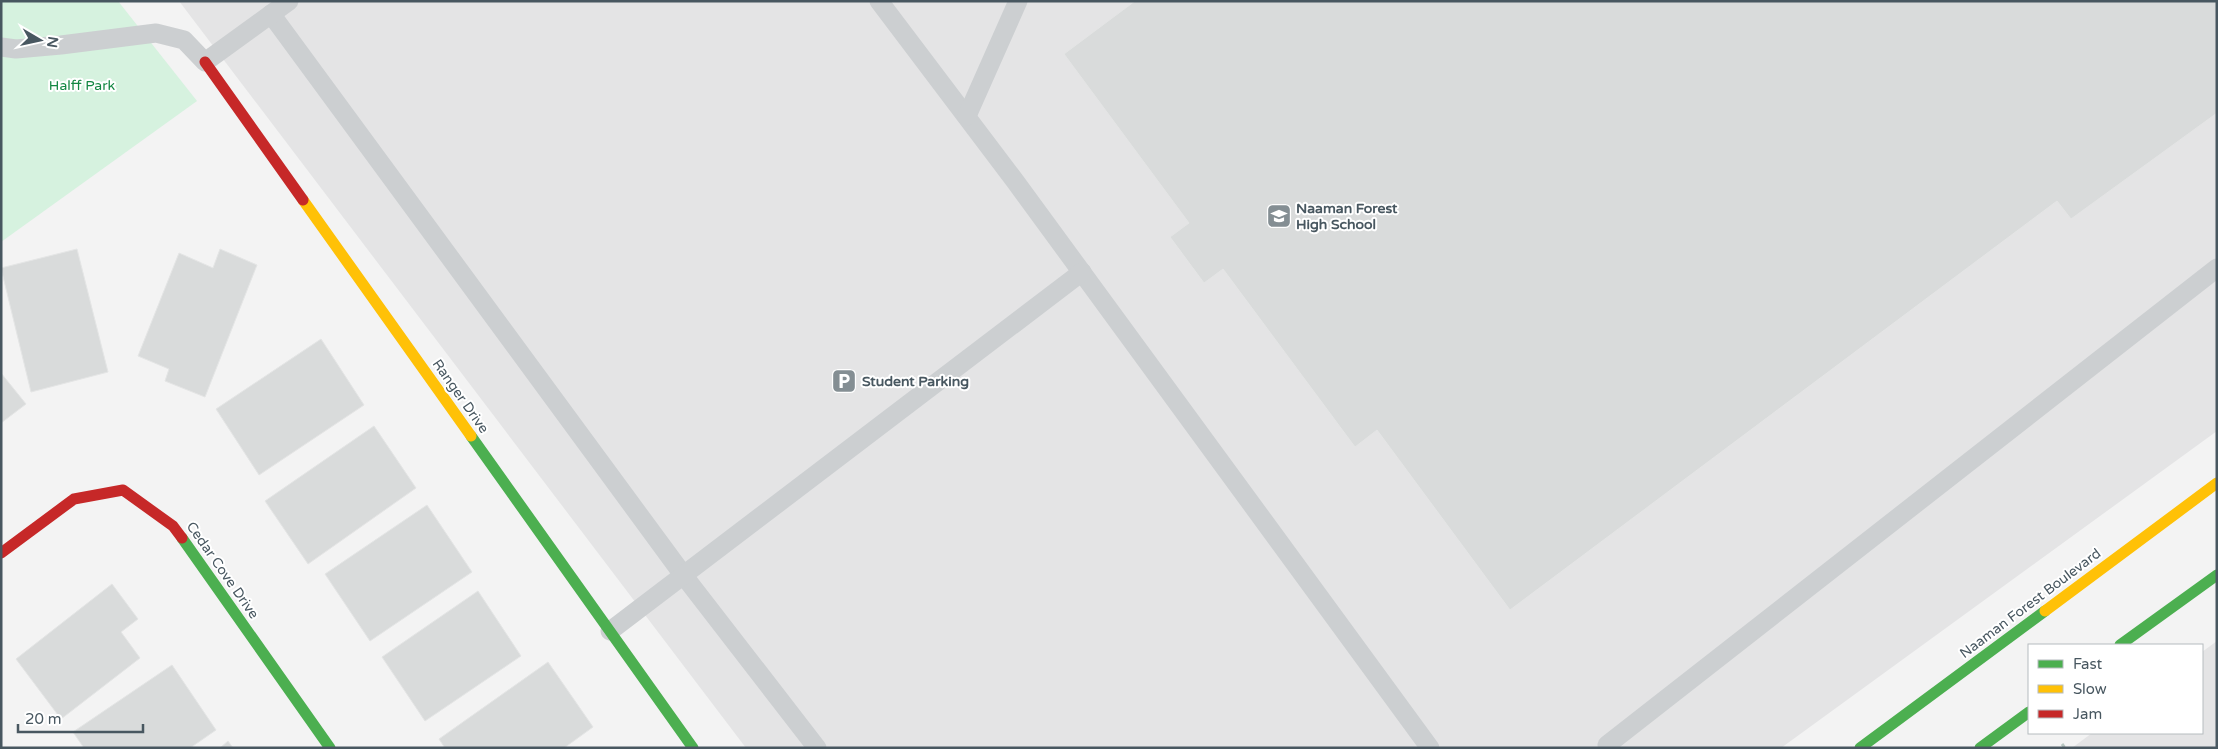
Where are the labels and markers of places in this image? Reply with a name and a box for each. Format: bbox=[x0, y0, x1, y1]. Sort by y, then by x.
place label: Naaman Forest High School bbox=[1296, 200, 1398, 233]
school or university icon: Naaman Forest High School bbox=[1266, 203, 1292, 229]
parking icon: Student Parking bbox=[831, 368, 857, 394]
place label: Student Parking bbox=[862, 373, 969, 390]

